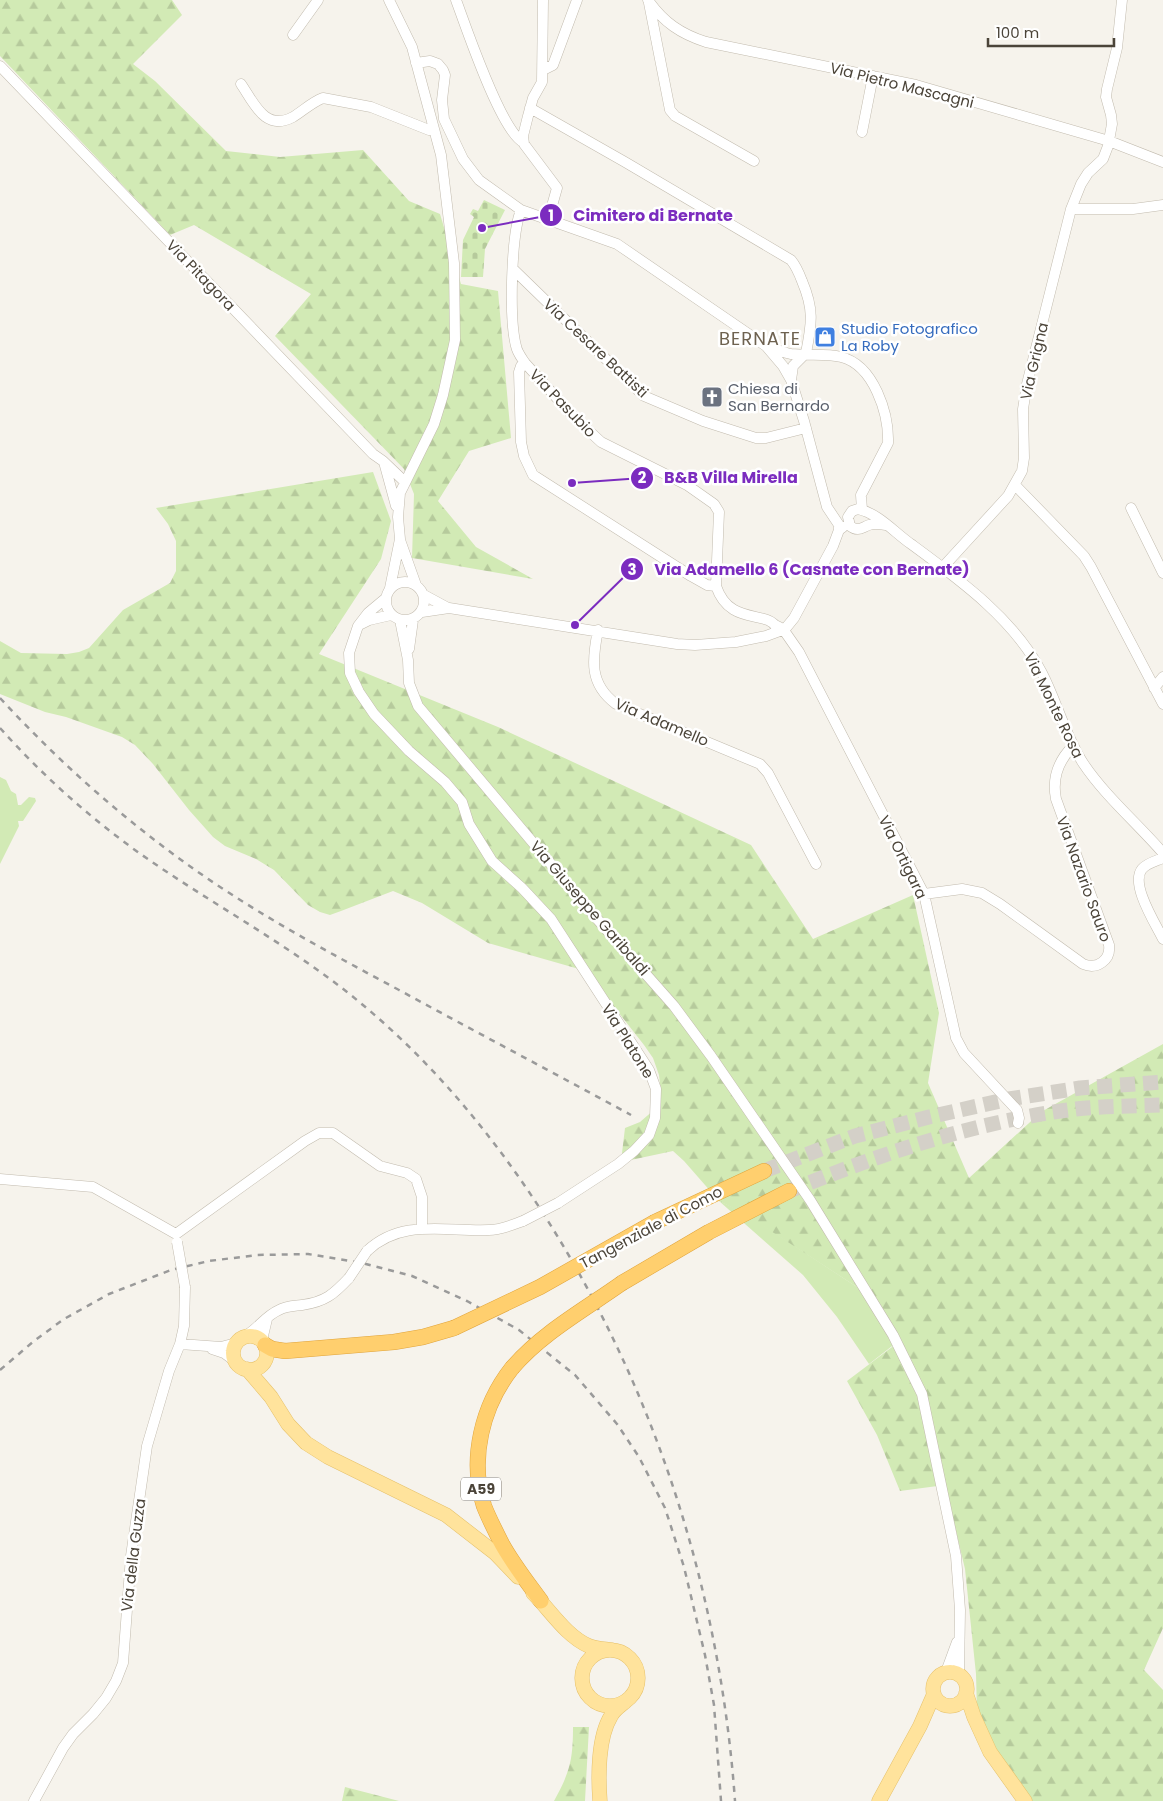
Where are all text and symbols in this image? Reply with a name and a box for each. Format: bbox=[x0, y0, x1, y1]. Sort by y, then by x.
scale bar bbox=[988, 15, 1114, 47]
text: 100 m bbox=[996, 22, 1039, 43]
street label: Via Pietro Mascagni bbox=[828, 57, 976, 113]
callout: Cimitero di Bernate bbox=[539, 200, 743, 231]
text: Cimitero di Bernate bbox=[573, 204, 733, 227]
text: 1 bbox=[548, 205, 554, 226]
street label: Via Pitagora bbox=[162, 235, 240, 315]
street label: Via Cesare Battisti bbox=[539, 294, 653, 402]
place label: Studio Fotografico La Roby bbox=[841, 318, 978, 356]
street label: Via Grigna bbox=[1015, 320, 1053, 402]
shop icon: Studio Fotografico La Roby bbox=[813, 325, 837, 349]
district label: BERNATE bbox=[719, 326, 801, 351]
street label: Via Pasubio bbox=[525, 364, 601, 442]
place label: Chiesa di San Bernardo bbox=[728, 378, 830, 416]
church icon: Chiesa di San Bernardo bbox=[700, 385, 724, 409]
callout: B&B Villa Mirella bbox=[629, 462, 808, 493]
text: B&B Villa Mirella bbox=[664, 466, 798, 489]
text: 2 bbox=[638, 467, 647, 488]
callout: Via Adamello 6 (Casnate con Bernate) bbox=[620, 554, 980, 585]
text: Via Adamello 6 (Casnate con Bernate) bbox=[654, 558, 970, 581]
text: 3 bbox=[627, 559, 637, 580]
street label: Via Monte Rosa bbox=[1019, 648, 1089, 762]
street label: Via Adamello bbox=[612, 693, 712, 751]
street label: Via Ortigara bbox=[874, 812, 932, 902]
street label: Via Nazario Sauro bbox=[1052, 813, 1116, 945]
street label: Via Giuseppe Garibaldi bbox=[525, 836, 655, 980]
street label: Via Platone bbox=[597, 1000, 659, 1082]
street label: Tangenziale di Como bbox=[576, 1180, 726, 1274]
road number: A59 bbox=[461, 1478, 501, 1500]
street label: Via della Guzza bbox=[116, 1497, 150, 1613]

